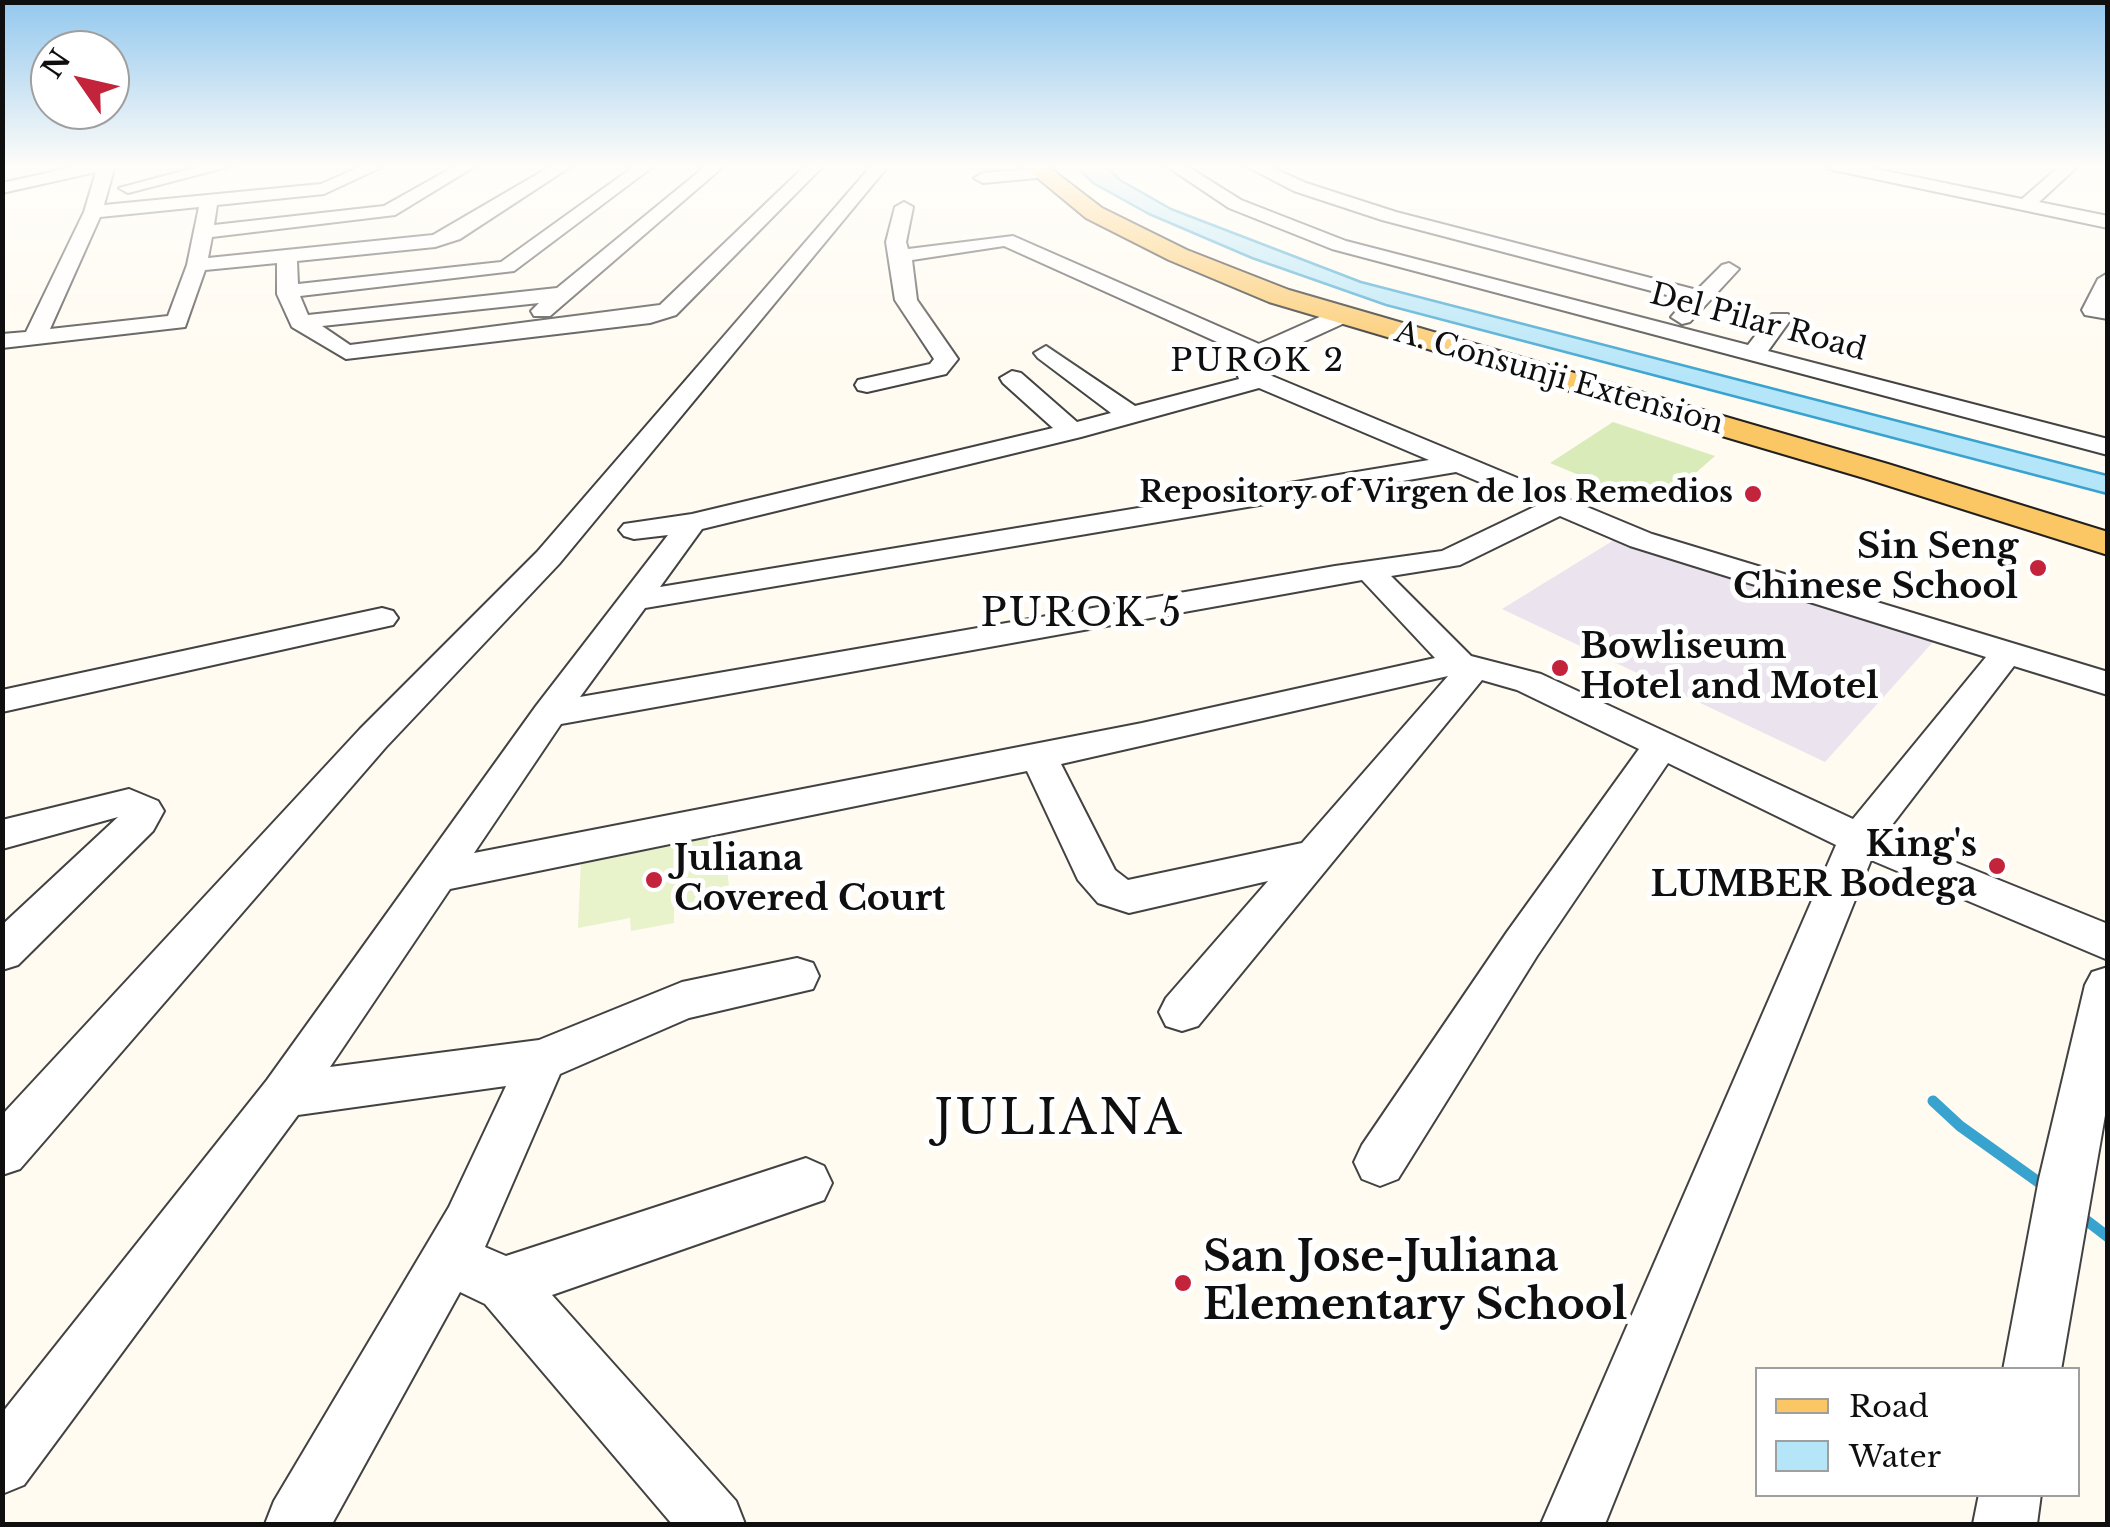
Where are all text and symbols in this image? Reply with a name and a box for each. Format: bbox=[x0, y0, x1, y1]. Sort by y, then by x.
north arrow bbox=[30, 30, 130, 130]
text: N bbox=[34, 43, 78, 85]
street label: Del Pilar Road bbox=[1646, 277, 1870, 369]
street label: A. Consunji Extension bbox=[1391, 315, 1727, 443]
district label: PUROK 2 bbox=[1170, 343, 1346, 381]
place label: Repository of Virgen de los Remedios bbox=[1139, 476, 1733, 512]
marker: Repository of Virgen de los Remedios bbox=[1742, 483, 1764, 505]
place label: Sin Seng Chinese School bbox=[1733, 527, 2018, 609]
marker: Sin Seng Chinese School bbox=[2027, 557, 2049, 579]
district label: PUROK 5 bbox=[980, 592, 1184, 638]
place label: Bowliseum Hotel and Motel bbox=[1580, 627, 1879, 709]
marker: Bowliseum Hotel and Motel bbox=[1549, 657, 1571, 679]
place label: King's LUMBER Bodega bbox=[1651, 825, 1977, 907]
place label: Juliana Covered Court bbox=[674, 839, 945, 921]
marker: King's LUMBER Bodega bbox=[1986, 855, 2008, 877]
marker: Juliana Covered Court bbox=[643, 869, 665, 891]
district label: JULIANA bbox=[934, 1091, 1184, 1149]
place label: San Jose-Juliana Elementary School bbox=[1203, 1234, 1627, 1332]
marker: San Jose-Juliana Elementary School bbox=[1172, 1272, 1194, 1294]
legend bbox=[1755, 1367, 2080, 1497]
text: Road bbox=[1849, 1388, 1929, 1425]
text: Water bbox=[1849, 1438, 1941, 1475]

